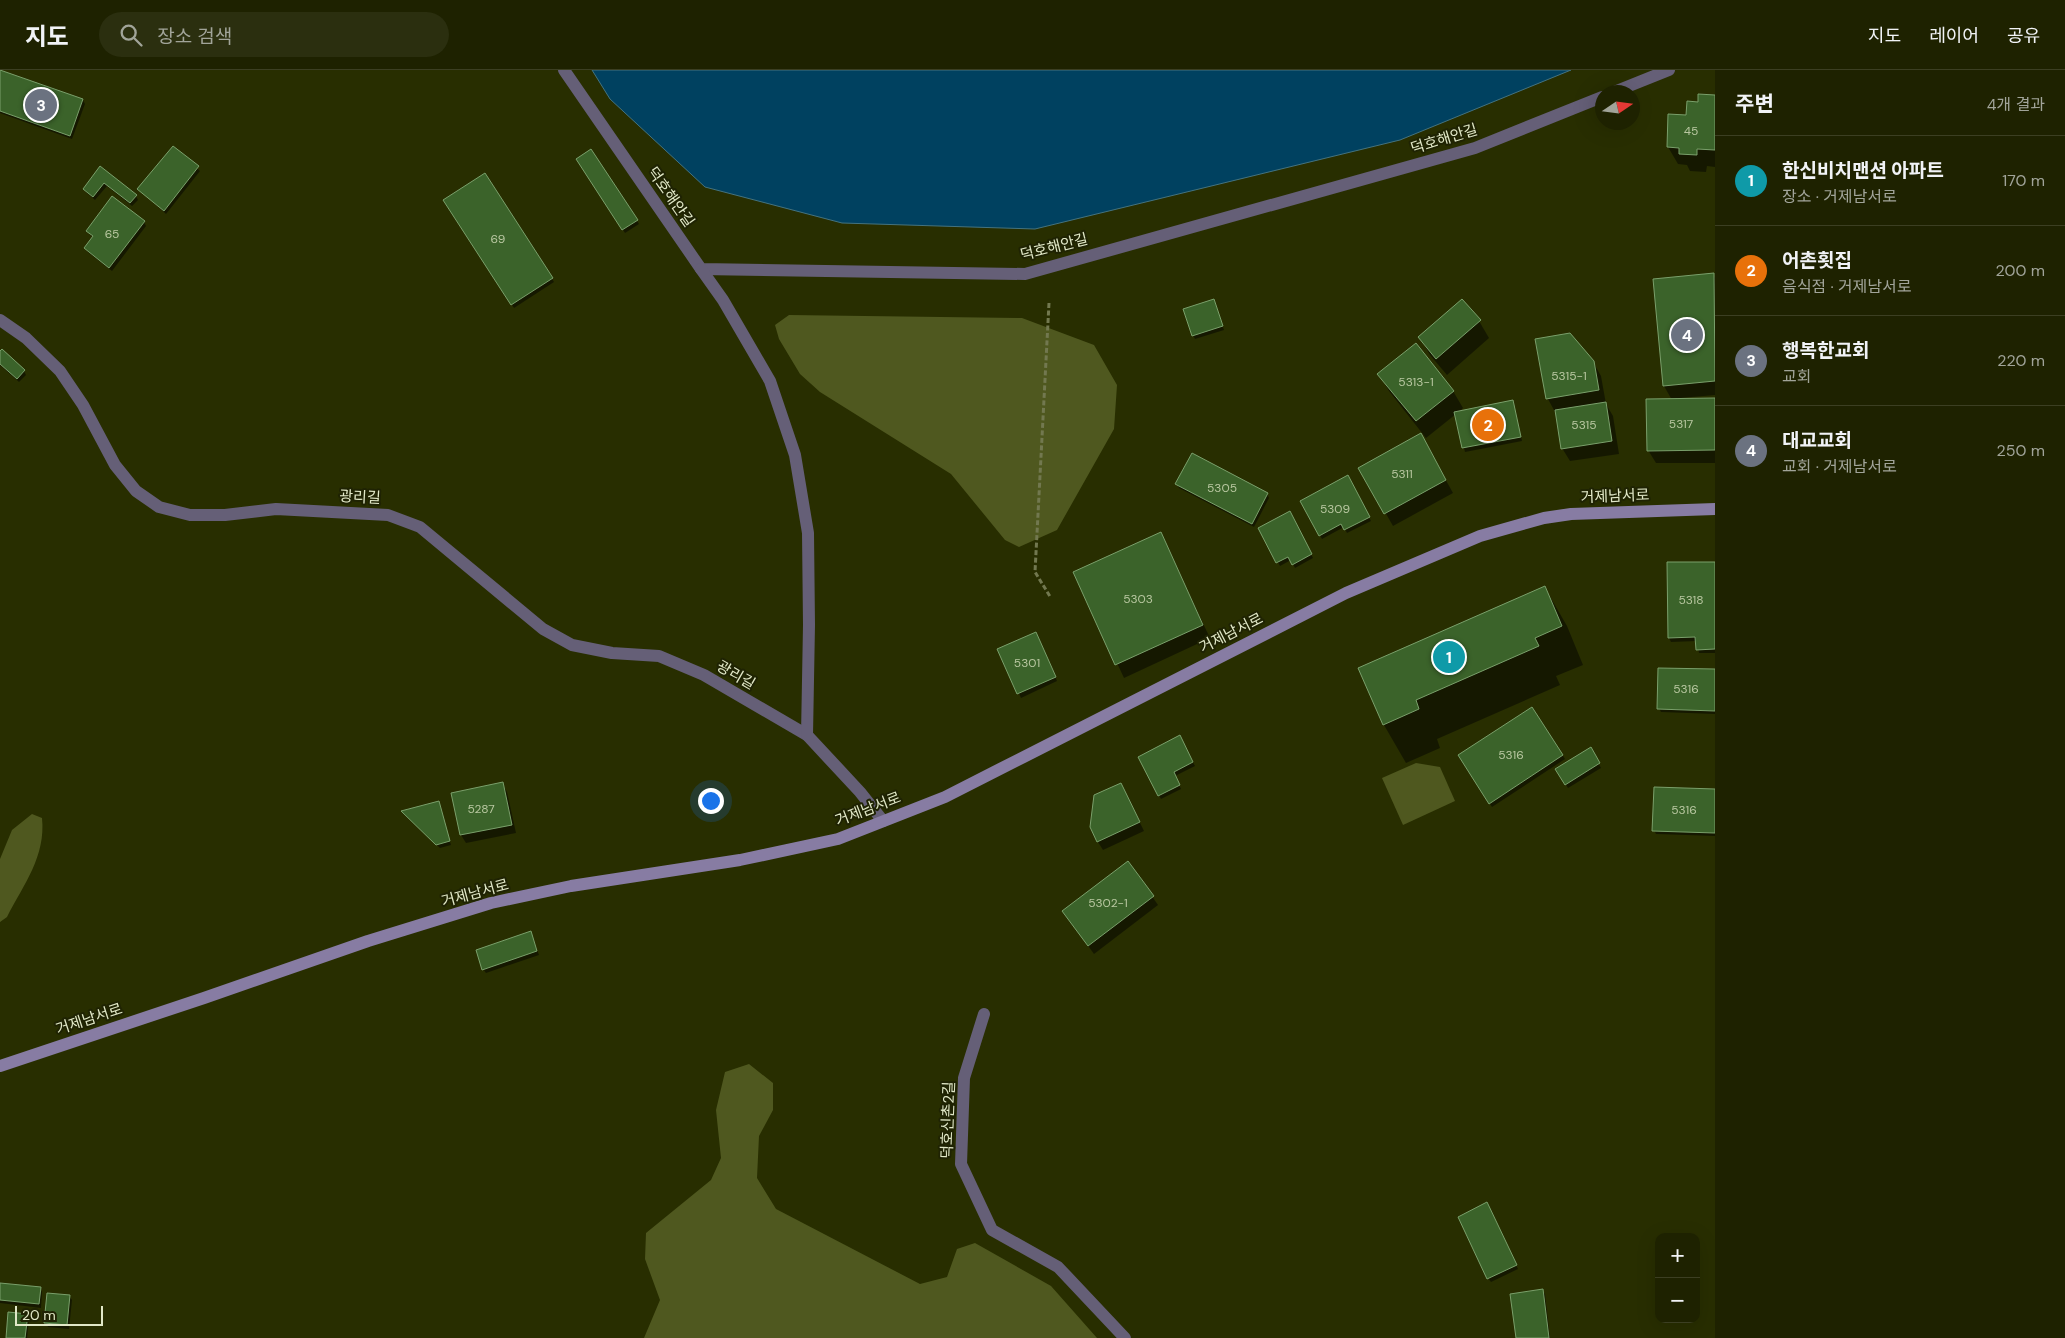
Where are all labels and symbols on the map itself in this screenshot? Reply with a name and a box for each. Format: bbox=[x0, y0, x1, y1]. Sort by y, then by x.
north arrow bbox=[1595, 85, 1640, 130]
pin: 3 bbox=[25, 86, 57, 124]
street label: 덕호해안길 bbox=[1408, 119, 1480, 159]
house number: 45 bbox=[1684, 123, 1698, 139]
street label: 덕호해안길 bbox=[643, 163, 699, 231]
house number: 65 bbox=[105, 226, 119, 242]
street label: 덕호해안길 bbox=[1018, 229, 1090, 265]
house number: 69 bbox=[491, 231, 505, 247]
pin: 4 bbox=[1671, 316, 1703, 354]
house number: 5315-1 bbox=[1551, 368, 1587, 384]
house number: 5313-1 bbox=[1398, 374, 1434, 390]
pin: 2 bbox=[1472, 406, 1504, 444]
house number: 5317 bbox=[1669, 416, 1693, 432]
house number: 5315 bbox=[1571, 417, 1597, 433]
house number: 5311 bbox=[1391, 466, 1413, 482]
house number: 5305 bbox=[1207, 480, 1237, 496]
street label: 거제남서로 bbox=[1580, 485, 1650, 507]
street label: 광리길 bbox=[339, 486, 381, 508]
house number: 5309 bbox=[1320, 501, 1350, 517]
house number: 5303 bbox=[1123, 591, 1153, 607]
house number: 5318 bbox=[1678, 592, 1704, 608]
street label: 거제남서로 bbox=[1196, 608, 1266, 658]
pin: 1 bbox=[1433, 638, 1465, 676]
house number: 5301 bbox=[1014, 655, 1040, 671]
street label: 광리길 bbox=[713, 656, 759, 694]
house number: 5316 bbox=[1673, 681, 1699, 697]
house number: 5316 bbox=[1498, 747, 1524, 763]
street label: 거제남서로 bbox=[832, 787, 904, 831]
your location bbox=[698, 788, 724, 814]
house number: 5287 bbox=[467, 801, 495, 817]
house number: 5316 bbox=[1671, 802, 1697, 818]
street label: 거제남서로 bbox=[439, 874, 511, 912]
house number: 5302-1 bbox=[1088, 895, 1128, 911]
street label: 거제남서로 bbox=[53, 999, 125, 1039]
street label: 덕호신촌2길 bbox=[937, 1081, 959, 1159]
scale bar bbox=[15, 1303, 102, 1326]

